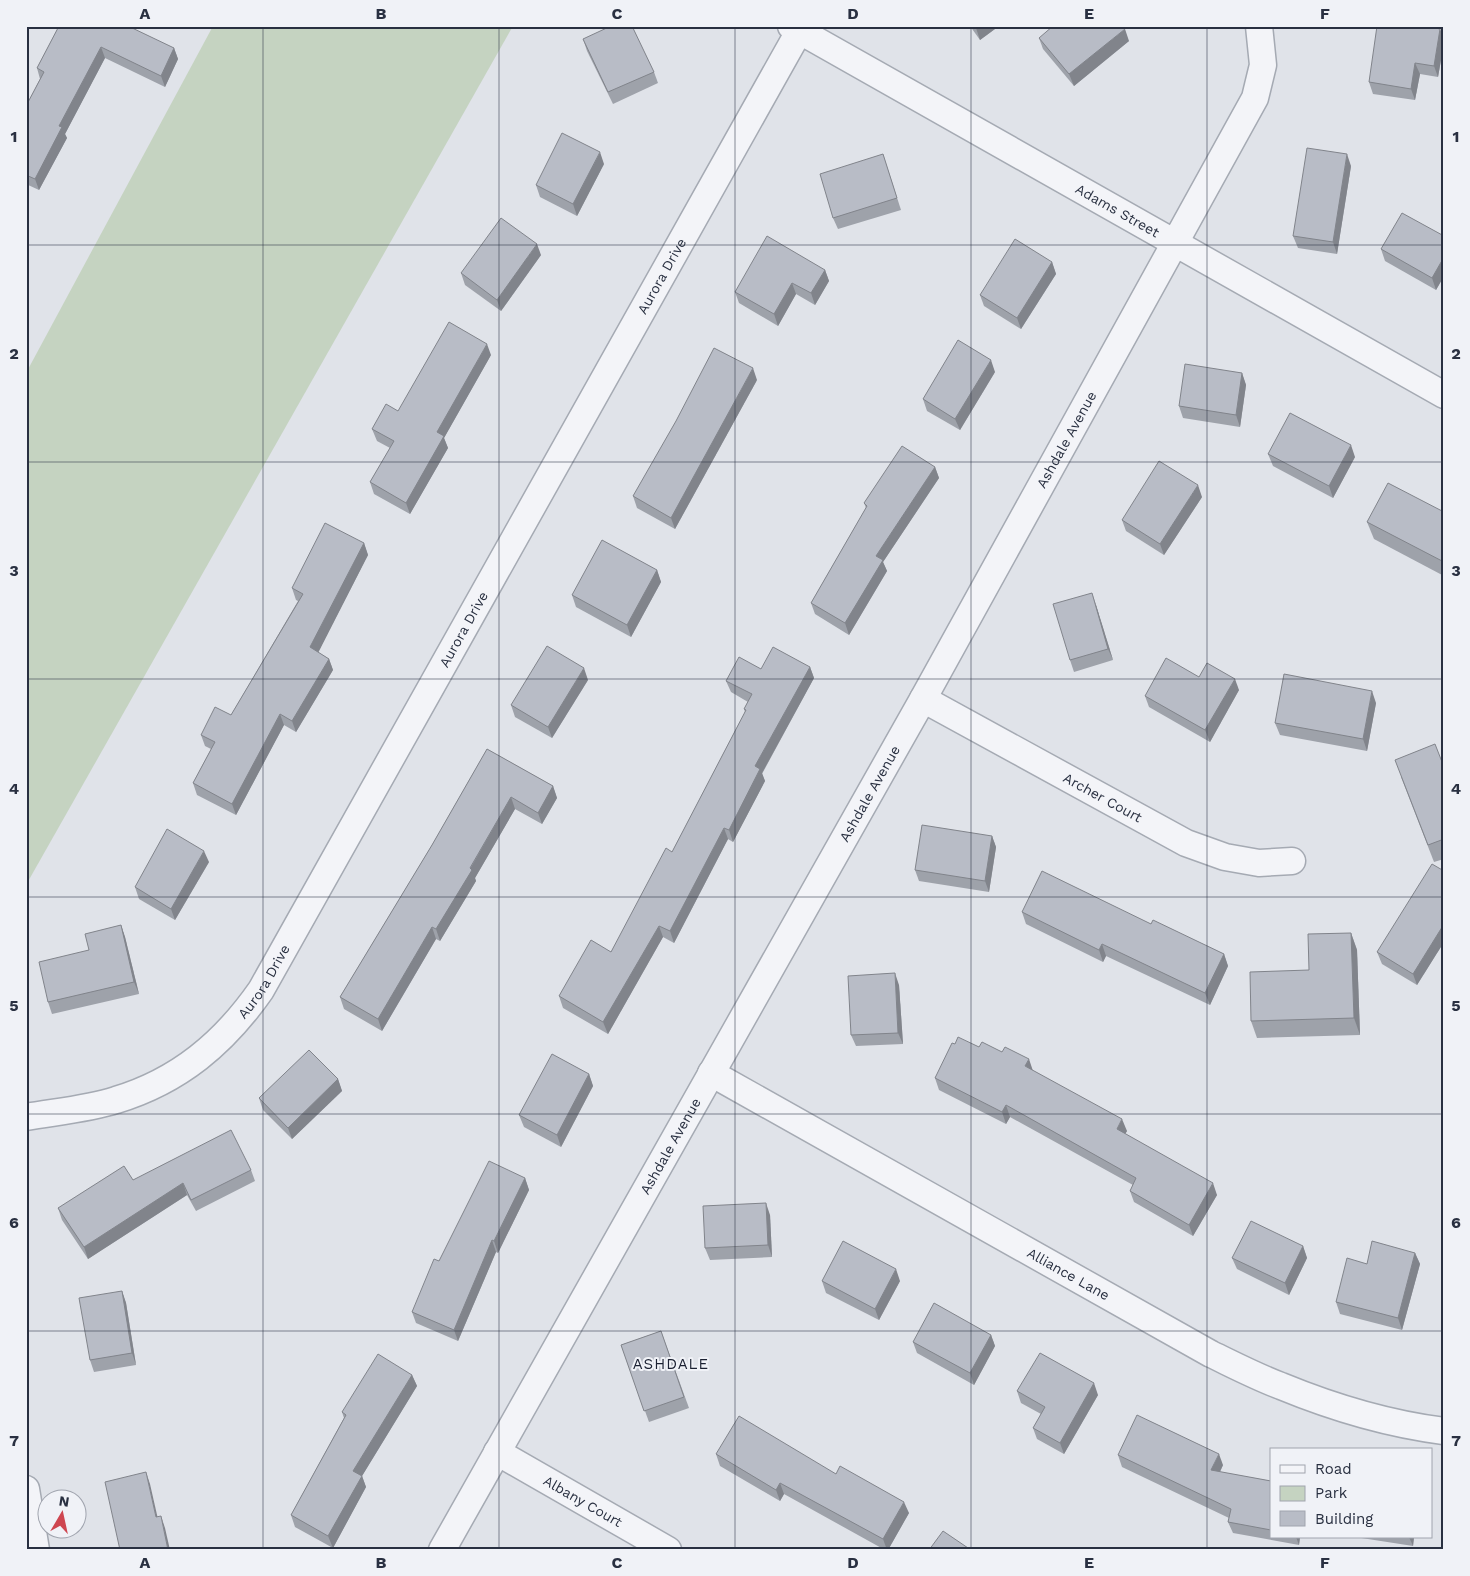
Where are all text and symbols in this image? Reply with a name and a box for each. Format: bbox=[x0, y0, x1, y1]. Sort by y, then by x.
text: A bbox=[140, 4, 151, 23]
text: B bbox=[376, 4, 387, 23]
text: C bbox=[612, 4, 623, 23]
text: D bbox=[847, 4, 859, 23]
text: E bbox=[1084, 4, 1094, 23]
text: F bbox=[1320, 4, 1330, 23]
text: 1 bbox=[11, 127, 17, 146]
text: 1 bbox=[1453, 127, 1459, 146]
street label: Adams Street bbox=[1073, 181, 1162, 241]
street label: Aurora Drive bbox=[634, 235, 689, 317]
text: 2 bbox=[9, 344, 19, 363]
text: 2 bbox=[1451, 344, 1461, 363]
street label: Ashdale Avenue bbox=[1033, 388, 1099, 491]
text: 3 bbox=[9, 561, 19, 580]
text: 3 bbox=[1451, 561, 1461, 580]
street label: Aurora Drive bbox=[436, 589, 491, 670]
street label: Ashdale Avenue bbox=[836, 743, 903, 844]
street label: Archer Court bbox=[1061, 769, 1145, 826]
text: 4 bbox=[9, 779, 19, 798]
text: 4 bbox=[1451, 779, 1461, 798]
street label: Aurora Drive bbox=[234, 942, 293, 1022]
text: 5 bbox=[9, 996, 19, 1015]
text: 5 bbox=[1451, 996, 1461, 1015]
street label: Ashdale Avenue bbox=[637, 1095, 704, 1197]
text: 6 bbox=[9, 1213, 19, 1232]
text: 6 bbox=[1451, 1213, 1461, 1232]
street label: Alliance Lane bbox=[1024, 1244, 1112, 1303]
district label: ASHDALE bbox=[633, 1355, 709, 1373]
text: 7 bbox=[9, 1431, 19, 1450]
text: 7 bbox=[1451, 1431, 1461, 1450]
legend bbox=[1270, 1448, 1432, 1538]
text: Road bbox=[1315, 1460, 1352, 1478]
street label: Albany Court bbox=[541, 1472, 625, 1530]
text: Park bbox=[1315, 1484, 1348, 1502]
north arrow bbox=[38, 1488, 88, 1538]
text: N bbox=[58, 1492, 70, 1510]
text: Building bbox=[1315, 1510, 1373, 1528]
text: A bbox=[140, 1553, 151, 1572]
text: B bbox=[376, 1553, 387, 1572]
text: C bbox=[612, 1553, 623, 1572]
text: D bbox=[847, 1553, 859, 1572]
text: E bbox=[1084, 1553, 1094, 1572]
text: F bbox=[1320, 1553, 1330, 1572]

